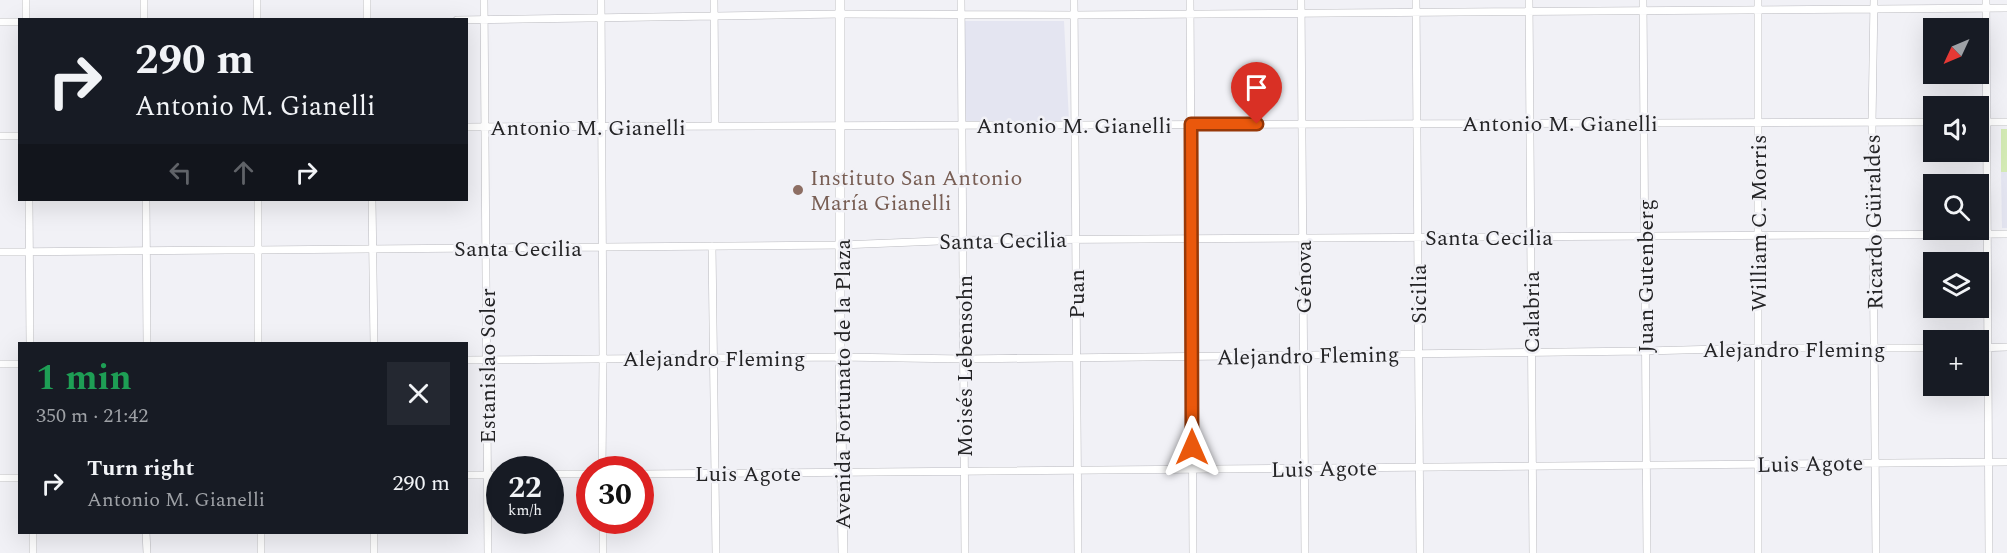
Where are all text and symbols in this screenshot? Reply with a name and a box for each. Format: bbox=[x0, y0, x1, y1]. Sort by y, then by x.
north arrow bbox=[1923, 18, 1989, 84]
map controls bbox=[1923, 18, 1989, 396]
text: 290 m bbox=[135, 29, 254, 92]
icon: right bbox=[36, 42, 114, 120]
pin bbox=[1231, 62, 1282, 124]
icon: arrive bbox=[1240, 71, 1273, 104]
text: Antonio M. Gianelli bbox=[135, 86, 375, 128]
button: sound bbox=[1923, 96, 1989, 162]
street label: Antonio M. Gianelli bbox=[1462, 108, 1658, 141]
street label: Antonio M. Gianelli bbox=[976, 110, 1172, 143]
street label: Antonio M. Gianelli bbox=[490, 112, 686, 145]
street label: William C. Morris bbox=[1743, 134, 1776, 312]
street label: Ricardo Güiraldes bbox=[1856, 134, 1893, 310]
icon: left bbox=[164, 156, 197, 189]
icon: ahead bbox=[227, 156, 260, 189]
icon: right bbox=[290, 156, 323, 189]
place label: Instituto San Antonio María Gianelli bbox=[810, 162, 1022, 220]
button: search bbox=[1923, 174, 1989, 240]
marker: Instituto San Antonio María Gianelli bbox=[791, 183, 805, 197]
street label: Juan Gutenberg bbox=[1630, 199, 1663, 353]
street label: Santa Cecilia bbox=[1425, 222, 1553, 255]
street label: Santa Cecilia bbox=[939, 224, 1067, 259]
street label: Santa Cecilia bbox=[454, 233, 582, 266]
street label: Avenida Fortunato de la Plaza bbox=[827, 238, 860, 529]
street label: Génova bbox=[1288, 240, 1321, 314]
button: layers bbox=[1923, 252, 1989, 318]
street label: Sicilia bbox=[1403, 264, 1436, 324]
street label: Puan bbox=[1061, 269, 1094, 319]
street label: Calabria bbox=[1516, 271, 1549, 353]
street label: Moisés Lebensohn bbox=[949, 275, 982, 457]
street label: Estanislao Soler bbox=[472, 288, 505, 444]
button: + bbox=[1923, 330, 1989, 396]
street label: Alejandro Fleming bbox=[1703, 334, 1885, 367]
street label: Alejandro Fleming bbox=[1216, 338, 1400, 375]
street label: Alejandro Fleming bbox=[623, 343, 805, 376]
text: 1 min bbox=[36, 351, 132, 406]
button: close bbox=[387, 362, 450, 425]
text: 350 m · 21:42 bbox=[36, 401, 148, 431]
position arrow bbox=[1160, 415, 1224, 479]
street label: Luis Agote bbox=[1757, 447, 1863, 482]
text: Turn right bbox=[87, 452, 194, 485]
street label: Luis Agote bbox=[1271, 452, 1377, 487]
speed limit sign: 30 bbox=[576, 456, 654, 534]
street label: Luis Agote bbox=[695, 458, 801, 491]
text: 22 bbox=[508, 465, 542, 511]
icon: right bbox=[36, 467, 69, 500]
text: 290 m bbox=[393, 467, 450, 500]
text: Antonio M. Gianelli bbox=[87, 485, 265, 515]
text: km/h bbox=[508, 499, 542, 522]

